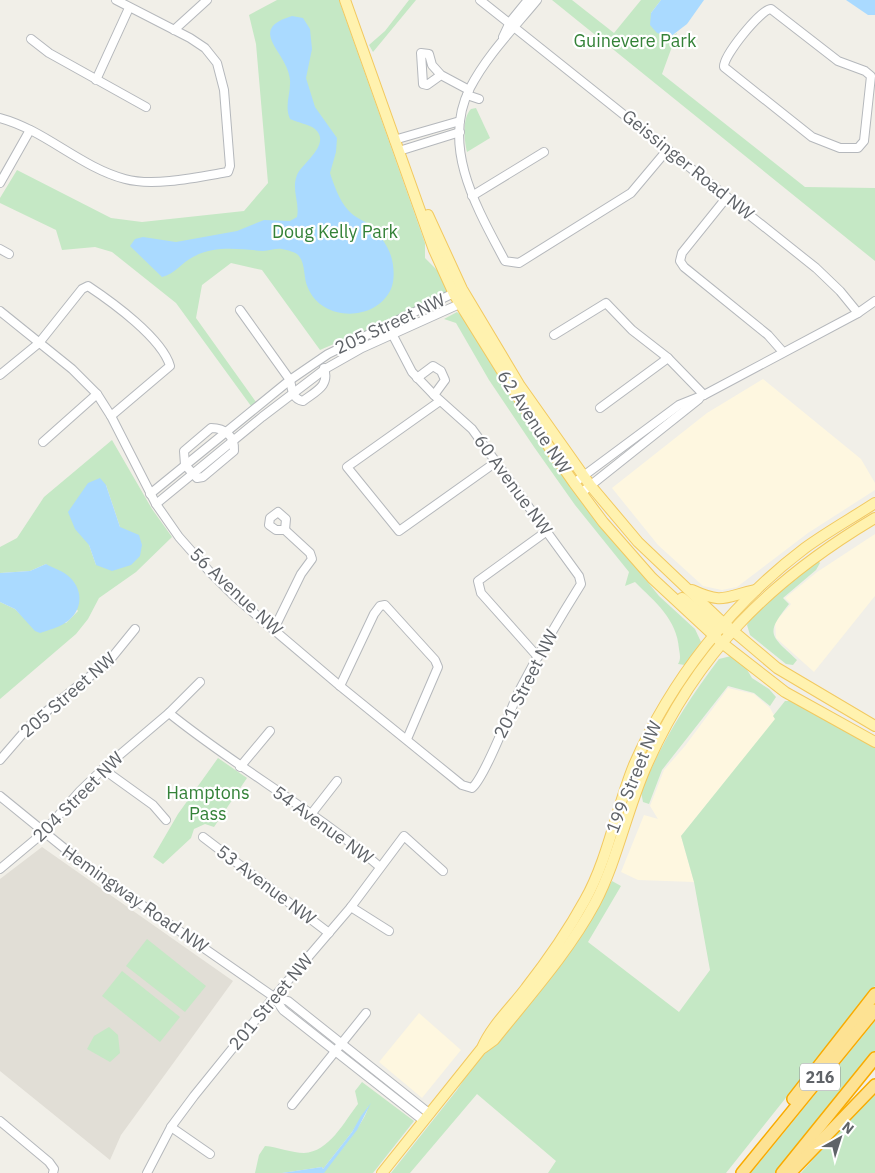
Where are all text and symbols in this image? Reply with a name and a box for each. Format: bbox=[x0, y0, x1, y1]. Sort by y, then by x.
park label: Guinevere Park bbox=[574, 29, 697, 52]
street label: Geissinger Road NW bbox=[618, 104, 759, 225]
park label: Doug Kelly Park bbox=[272, 220, 399, 243]
street label: 205 Street NW bbox=[331, 288, 449, 359]
street label: 62 Avenue NW bbox=[492, 366, 576, 478]
street label: 60 Avenue NW bbox=[469, 430, 558, 540]
street label: 56 Avenue NW bbox=[185, 543, 288, 641]
street label: 201 Street NW bbox=[488, 626, 563, 742]
street label: 205 Street NW bbox=[15, 647, 120, 742]
street label: 199 Street NW bbox=[601, 717, 666, 836]
street label: 204 Street NW bbox=[27, 746, 128, 847]
street label: 54 Avenue NW bbox=[268, 780, 378, 869]
park label: Hamptons Pass bbox=[166, 781, 250, 825]
street label: Hemingway Road NW bbox=[58, 839, 213, 958]
street label: 53 Avenue NW bbox=[212, 840, 321, 930]
street label: 201 Street NW bbox=[224, 949, 318, 1055]
road number: 216 bbox=[800, 1064, 840, 1090]
north arrow bbox=[815, 1113, 865, 1163]
text: N bbox=[839, 1118, 858, 1138]

